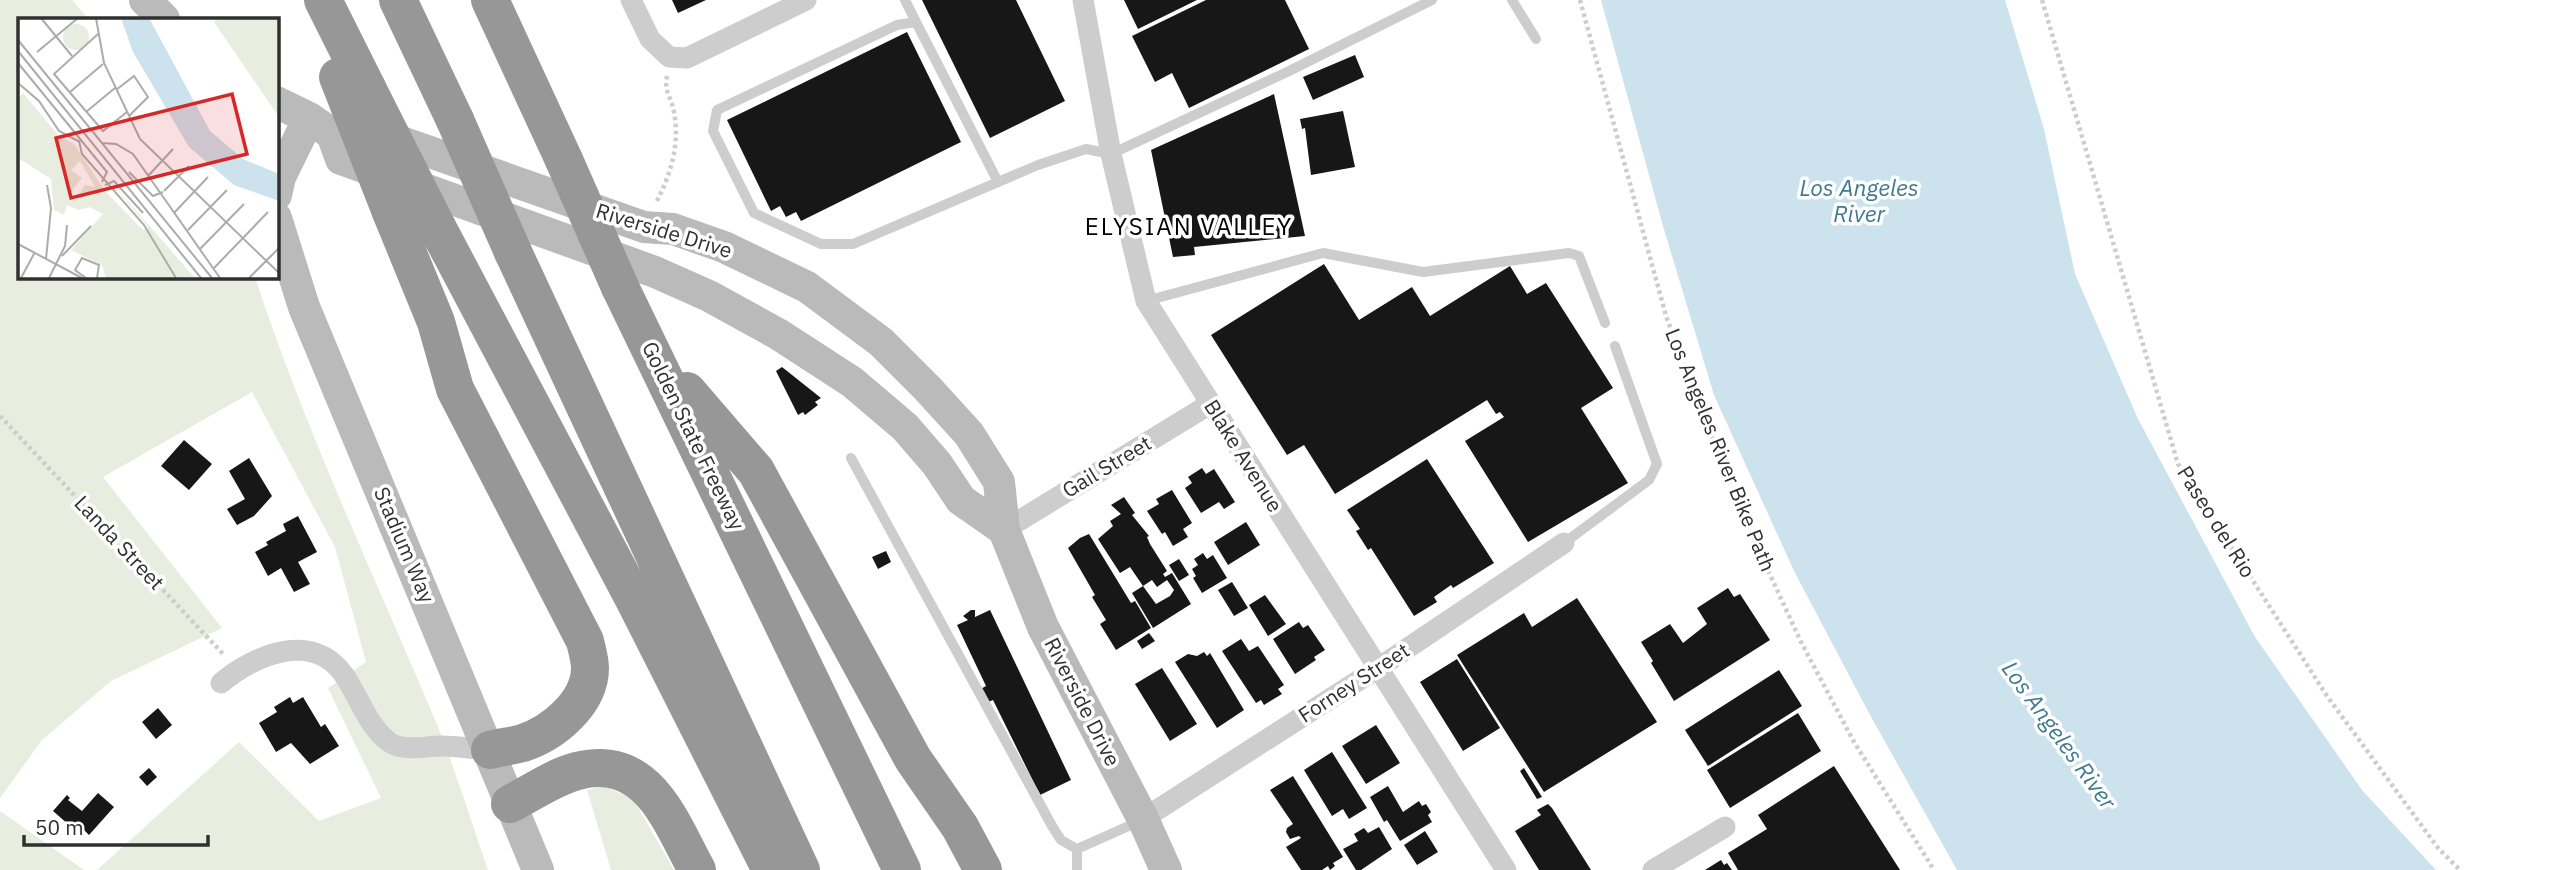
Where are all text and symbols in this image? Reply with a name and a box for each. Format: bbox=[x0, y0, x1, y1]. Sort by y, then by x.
inset map bbox=[18, 18, 278, 278]
water label: Los Angeles River bbox=[1799, 172, 1919, 228]
street label: Riverside Drive bbox=[593, 196, 736, 264]
district label: ELYSIAN VALLEY bbox=[1085, 210, 1293, 242]
street label: Los Angeles River Bike Path bbox=[1659, 324, 1783, 575]
street label: Golden State Freeway bbox=[636, 337, 752, 535]
street label: Blake Avenue bbox=[1198, 394, 1290, 517]
street label: Gail Street bbox=[1057, 429, 1156, 504]
street label: Paseo del Rio bbox=[2171, 460, 2262, 583]
street label: Stadium Way bbox=[368, 482, 442, 607]
street label: Landa Street bbox=[69, 489, 171, 596]
street label: Riverside Drive bbox=[1038, 632, 1127, 771]
street label: Forney Street bbox=[1293, 636, 1414, 729]
water label: Los Angeles River bbox=[1996, 654, 2124, 815]
scale bar bbox=[24, 804, 208, 848]
text: 50 m bbox=[35, 813, 84, 841]

